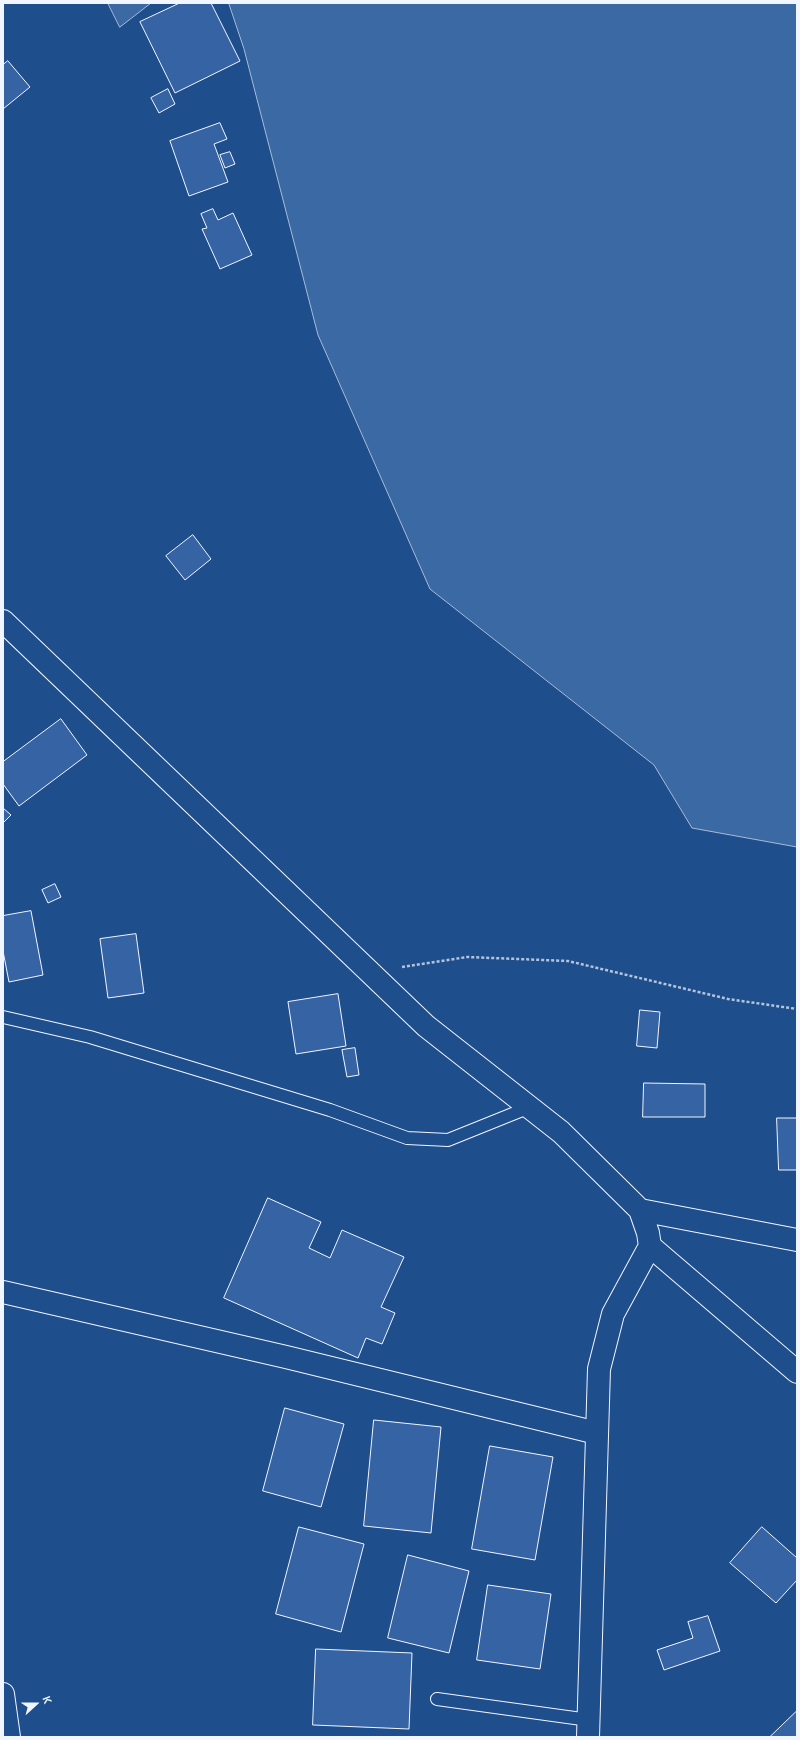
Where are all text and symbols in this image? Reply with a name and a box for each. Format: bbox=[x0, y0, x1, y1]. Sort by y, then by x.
north arrow bbox=[16, 1684, 56, 1724]
text: K bbox=[39, 1694, 55, 1705]

